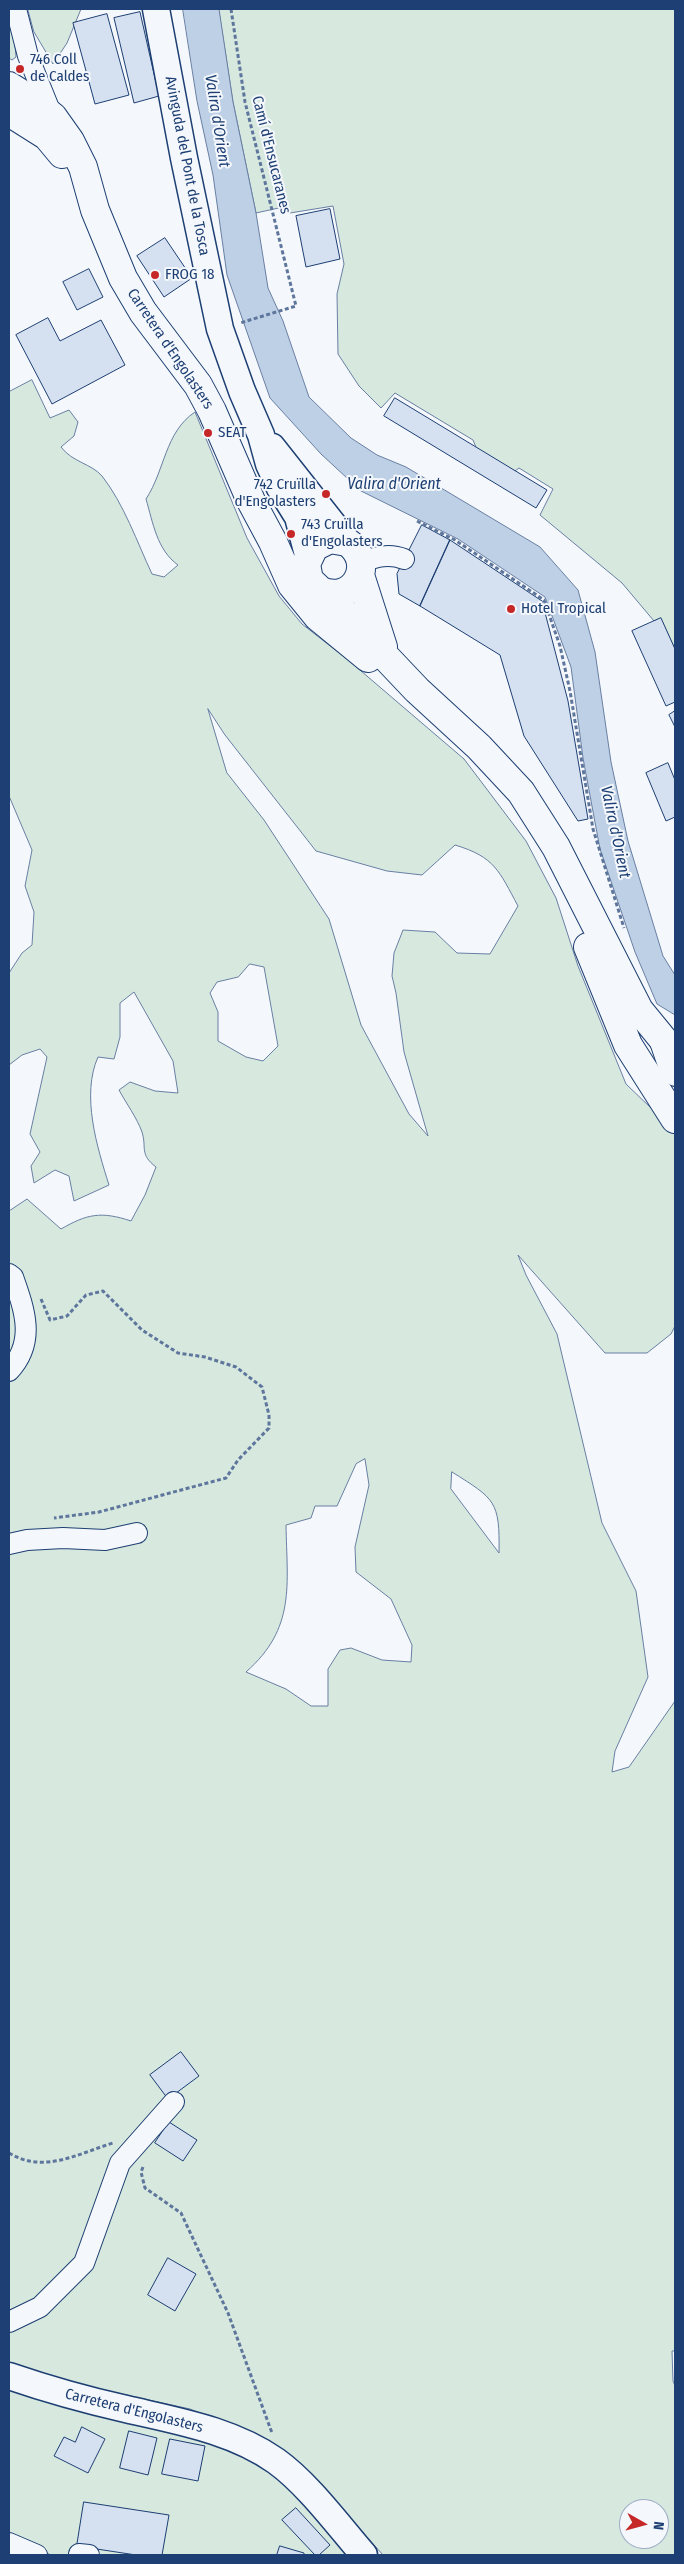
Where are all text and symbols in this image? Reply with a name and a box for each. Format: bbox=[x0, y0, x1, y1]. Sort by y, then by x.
place label: 746 Coll de Caldes bbox=[30, 51, 89, 86]
marker: 746 Coll de Caldes bbox=[14, 63, 26, 75]
water label: Valira d'Orient bbox=[200, 73, 234, 169]
street label: Avinguda del Pont de la Tosca bbox=[161, 75, 213, 257]
street label: Camí d'Ensucaranes bbox=[248, 94, 294, 216]
place label: FROG 18 bbox=[165, 266, 214, 284]
marker: FROG 18 bbox=[149, 269, 161, 281]
street label: Carretera d'Engolasters bbox=[123, 285, 217, 413]
place label: SEAT bbox=[218, 424, 247, 442]
marker: SEAT bbox=[202, 427, 214, 439]
water label: Valira d'Orient bbox=[347, 475, 441, 495]
place label: 742 Cruïlla d'Engolasters bbox=[234, 476, 316, 511]
marker: 742 Cruïlla d'Engolasters bbox=[320, 488, 332, 500]
place label: 743 Cruïlla d'Engolasters bbox=[301, 516, 383, 551]
marker: 743 Cruïlla d'Engolasters bbox=[285, 528, 297, 540]
place label: Hotel Tropical bbox=[521, 600, 606, 618]
marker: Hotel Tropical bbox=[505, 603, 517, 615]
water label: Valira d'Orient bbox=[596, 784, 634, 880]
street label: Carretera d'Engolasters bbox=[63, 2385, 205, 2437]
north arrow bbox=[619, 2499, 669, 2549]
text: N bbox=[649, 2521, 667, 2531]

